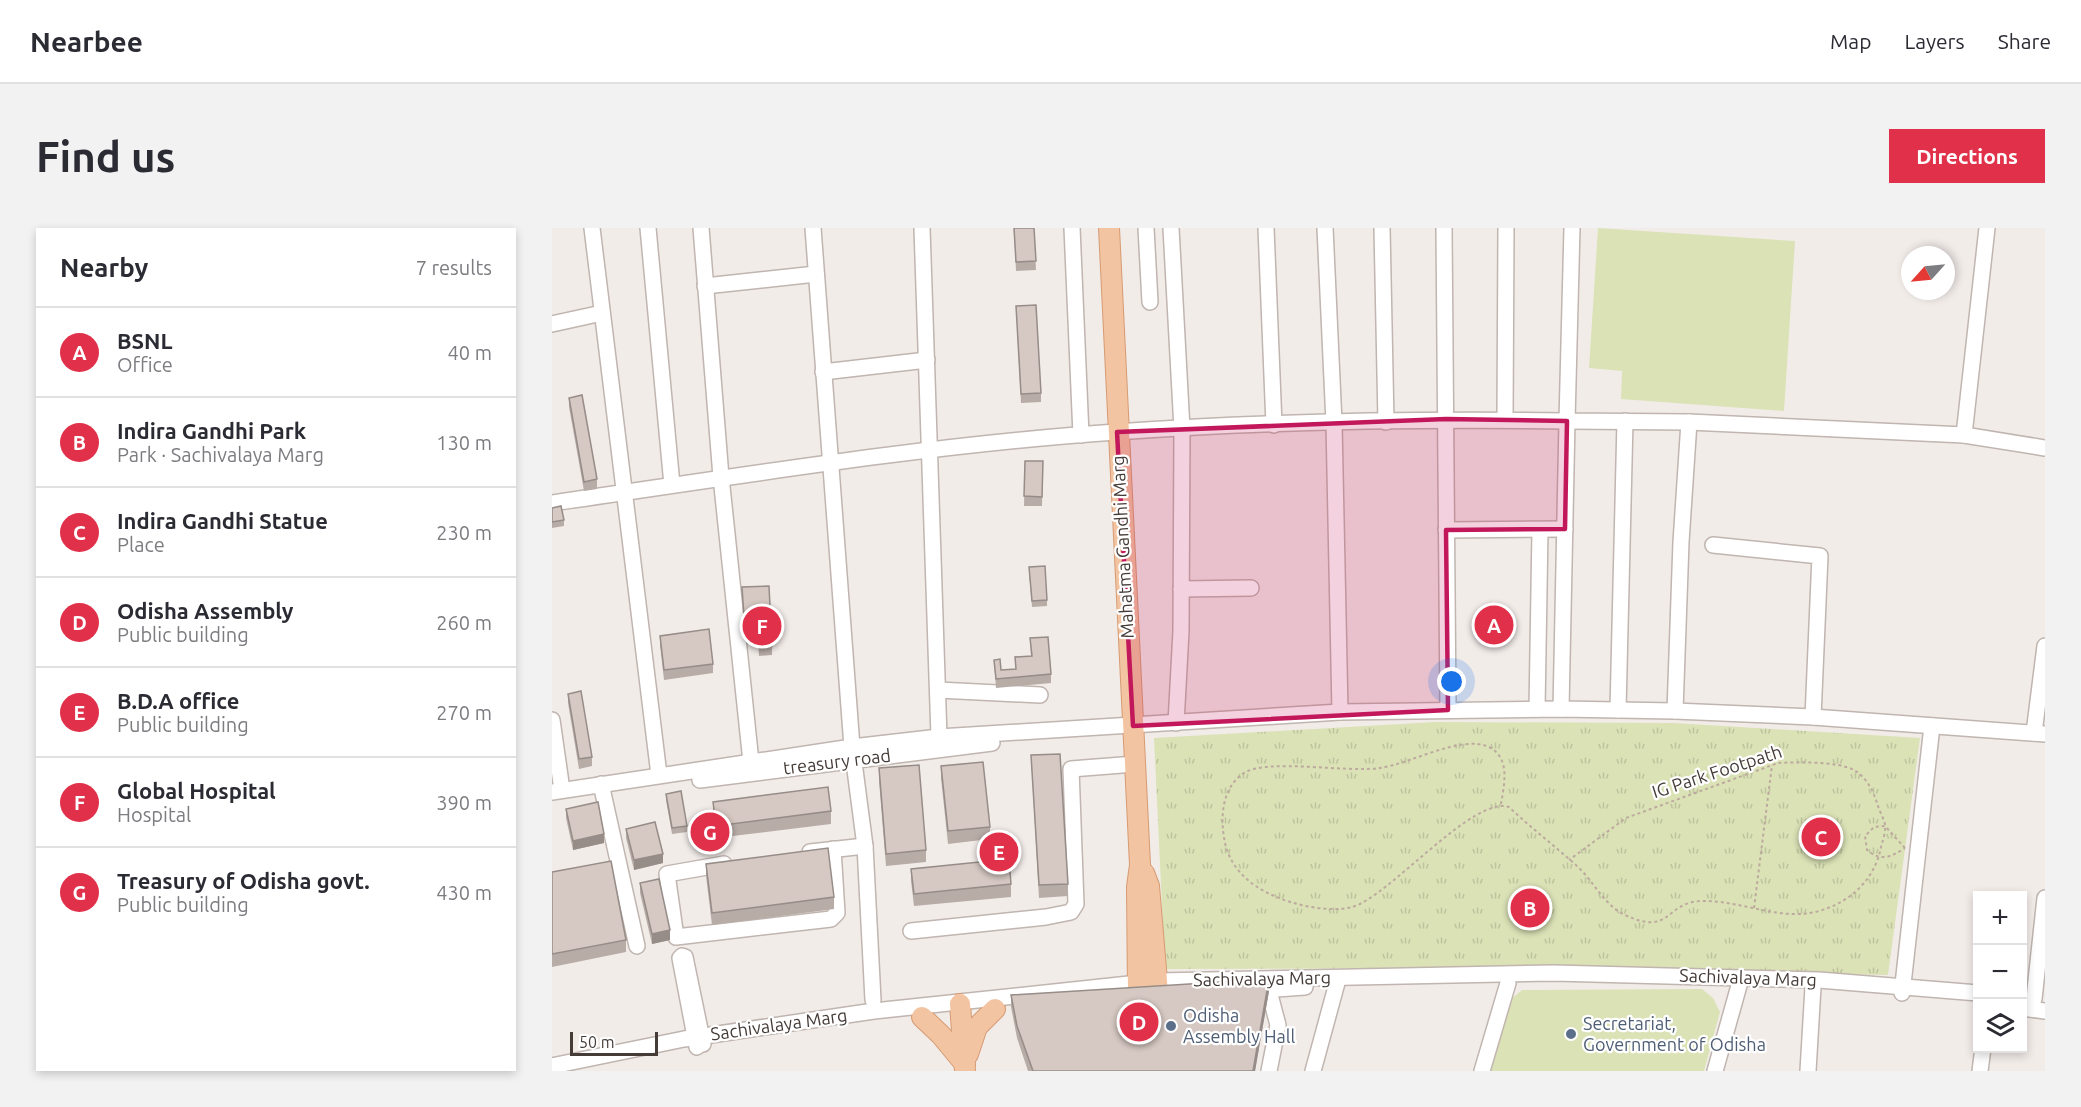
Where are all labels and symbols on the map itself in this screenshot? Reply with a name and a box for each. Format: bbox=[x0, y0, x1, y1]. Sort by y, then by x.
north arrow bbox=[1901, 246, 1955, 300]
street label: Mahatma Gandhi Marg bbox=[1107, 455, 1137, 639]
pin: A bbox=[1474, 602, 1514, 648]
pin: F bbox=[742, 604, 782, 648]
your location bbox=[1437, 667, 1466, 696]
street label: IG Park Footpath bbox=[1649, 741, 1784, 801]
street label: treasury road bbox=[782, 744, 892, 778]
pin: G bbox=[690, 810, 730, 854]
pin: C bbox=[1802, 814, 1840, 860]
pin: E bbox=[980, 830, 1018, 874]
pin: B bbox=[1510, 886, 1550, 930]
street label: Sachivalaya Marg bbox=[1679, 965, 1817, 989]
street label: Sachivalaya Marg bbox=[1193, 967, 1331, 989]
pin: D bbox=[1120, 1000, 1158, 1044]
street label: Sachivalaya Marg bbox=[709, 1005, 848, 1044]
place label: Odisha Assembly Hall bbox=[1183, 1005, 1296, 1046]
place label: Secretariat, Government of Odisha bbox=[1583, 1013, 1766, 1054]
marker: Odisha Assembly Hall bbox=[1164, 1019, 1178, 1033]
marker: Secretariat, Government of Odisha bbox=[1564, 1027, 1578, 1041]
scale bar bbox=[570, 1029, 658, 1056]

